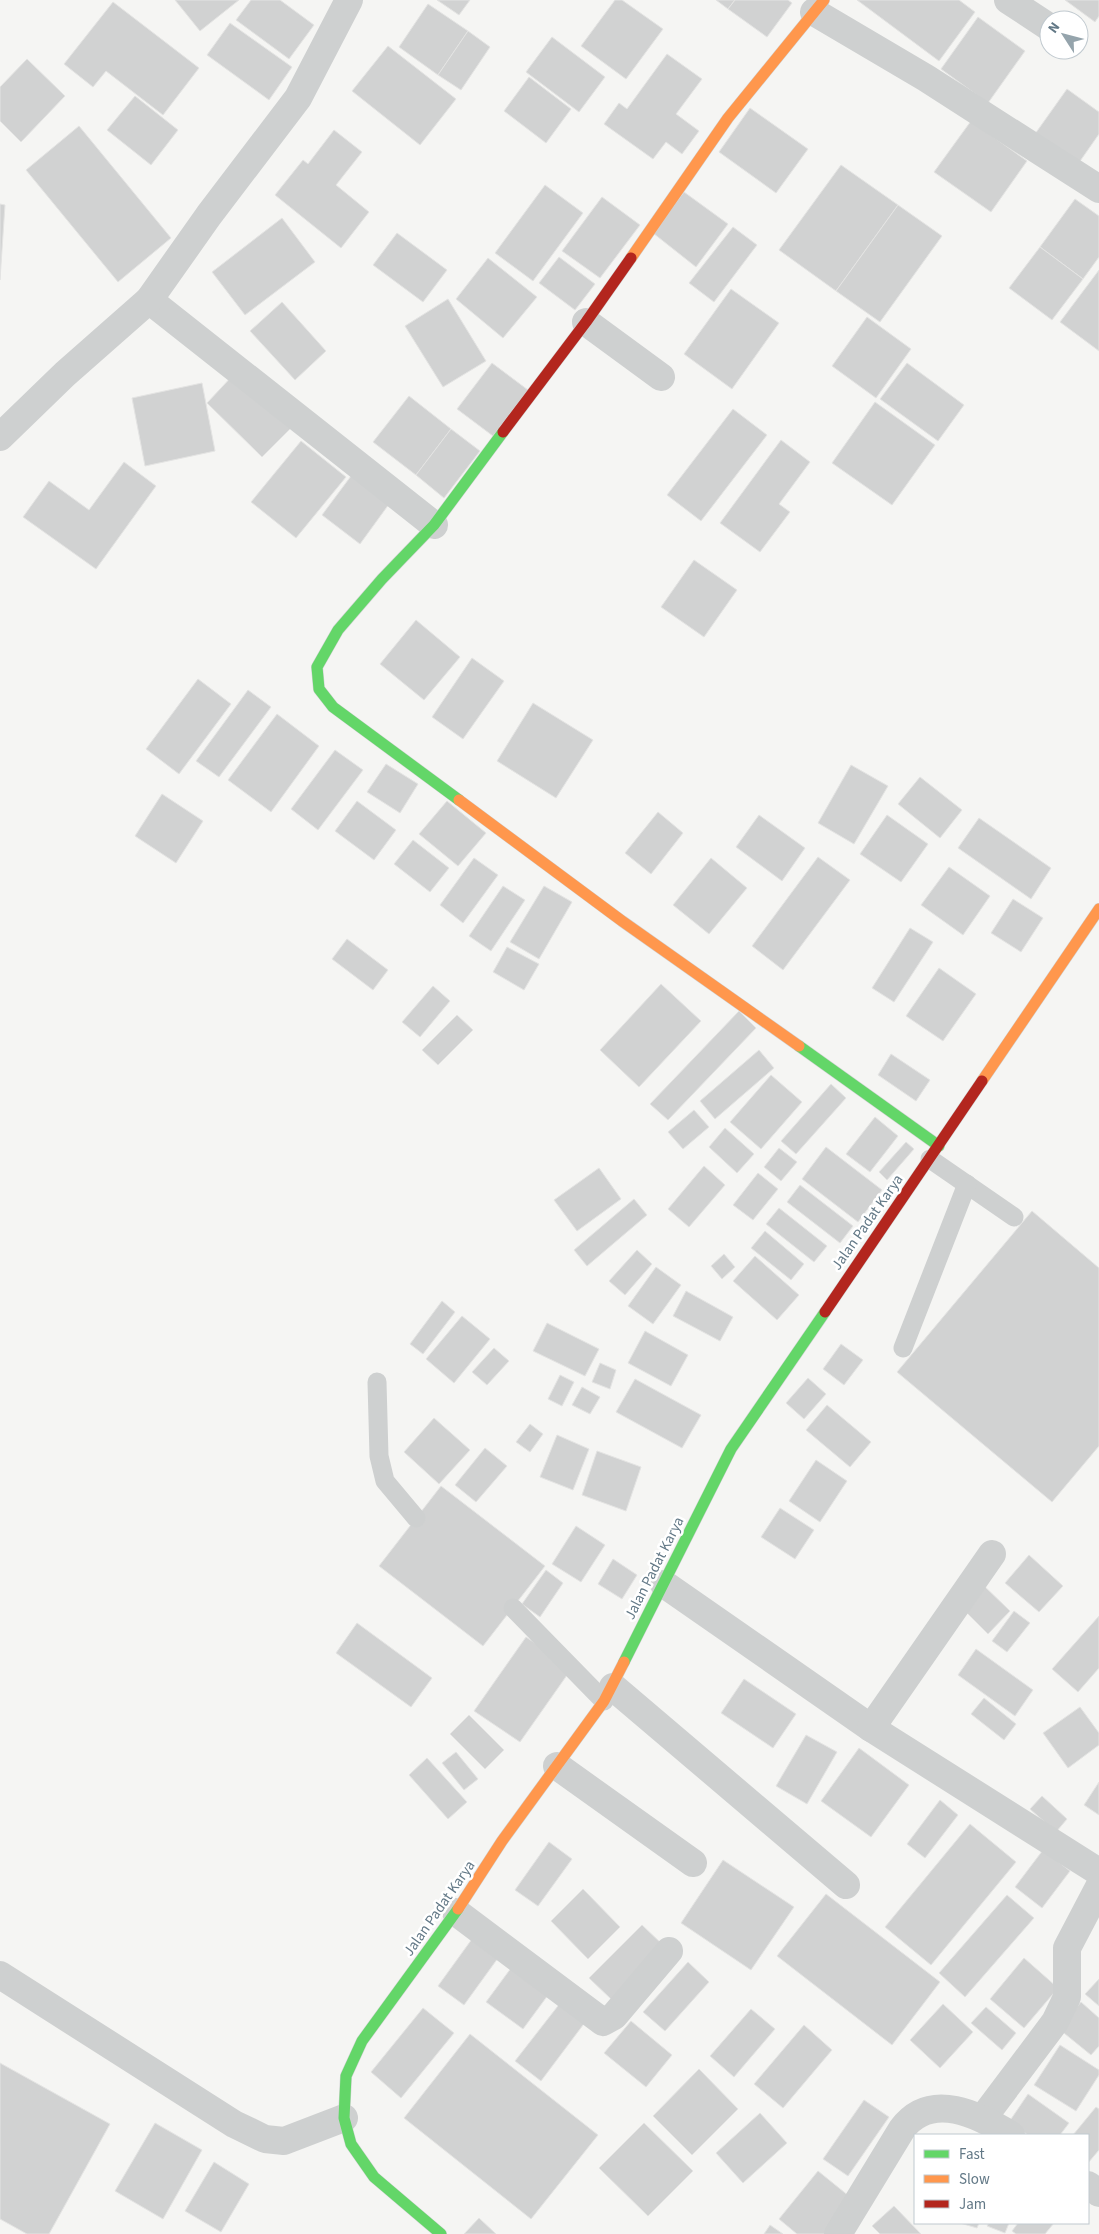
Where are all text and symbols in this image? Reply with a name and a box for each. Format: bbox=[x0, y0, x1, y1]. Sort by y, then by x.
north arrow bbox=[1039, 10, 1089, 60]
text: N bbox=[1043, 18, 1065, 38]
street label: Jalan Padat Karya bbox=[827, 1170, 908, 1274]
street label: Jalan Padat Karya bbox=[620, 1513, 689, 1623]
street label: Jalan Padat Karya bbox=[399, 1856, 480, 1960]
legend bbox=[914, 2134, 1089, 2224]
text: Fast bbox=[959, 2144, 985, 2165]
text: Slow bbox=[959, 2169, 990, 2190]
text: Jam bbox=[959, 2194, 986, 2215]

